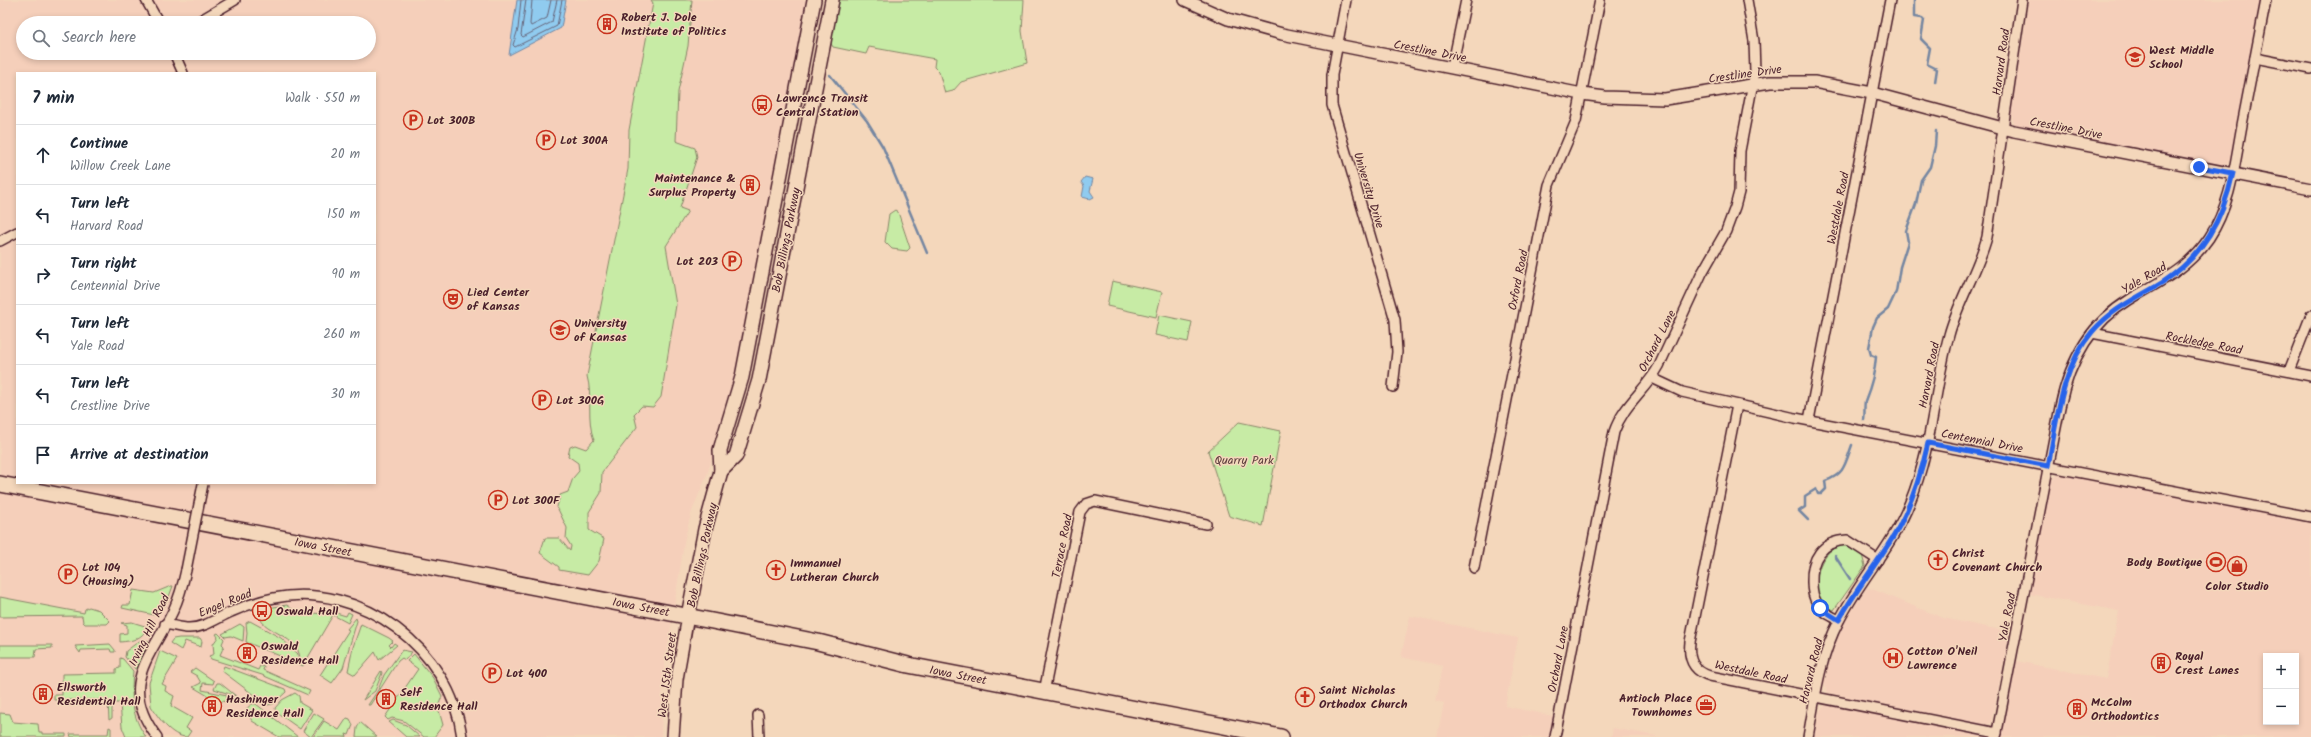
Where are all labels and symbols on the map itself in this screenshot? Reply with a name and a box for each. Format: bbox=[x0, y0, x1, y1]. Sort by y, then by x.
place label: Robert J. Dole Institute of Politics bbox=[621, 8, 727, 41]
building icon: Robert J. Dole Institute of Politics bbox=[596, 13, 618, 35]
street label: Harvard Road bbox=[1987, 26, 2016, 97]
street label: Crestline Drive bbox=[1392, 35, 1468, 68]
place label: West Middle School bbox=[2149, 41, 2214, 74]
school or university icon: West Middle School bbox=[2124, 46, 2146, 68]
street label: Crestline Drive bbox=[1707, 60, 1783, 89]
place label: Lawrence Transit Central Station bbox=[776, 89, 869, 122]
bus stop icon: Lawrence Transit Central Station bbox=[751, 94, 773, 116]
parking icon: Lot 300B bbox=[402, 109, 424, 131]
place label: Lot 300B bbox=[427, 111, 475, 130]
street label: Crestline Drive bbox=[2028, 112, 2104, 145]
parking icon: Lot 300A bbox=[535, 129, 557, 151]
place label: Lot 300A bbox=[560, 131, 609, 150]
street label: University Drive bbox=[1348, 150, 1389, 231]
route end bbox=[2190, 158, 2208, 176]
place label: Maintenance & Surplus Property bbox=[649, 169, 737, 202]
street label: Westdale Road bbox=[1822, 169, 1855, 246]
building icon: Maintenance & Surplus Property bbox=[739, 174, 761, 196]
street label: Bob Billings Parkway bbox=[767, 186, 806, 294]
street label: Oxford Road bbox=[1503, 247, 1534, 312]
parking icon: Lot 203 bbox=[721, 250, 743, 272]
place label: Lot 203 bbox=[676, 252, 718, 271]
street label: Yale Road bbox=[2118, 257, 2171, 299]
place label: Lied Center of Kansas bbox=[467, 283, 530, 316]
theatre icon: Lied Center of Kansas bbox=[442, 288, 464, 310]
street label: Orchard Lane bbox=[1634, 306, 1681, 376]
place label: University of Kansas bbox=[574, 314, 627, 347]
school or university icon: University of Kansas bbox=[549, 319, 571, 341]
street label: Rockledge Road bbox=[2164, 327, 2245, 360]
street label: Harvard Road bbox=[1914, 339, 1945, 410]
parking icon: Lot 300G bbox=[531, 389, 553, 411]
place label: Lot 300G bbox=[556, 391, 604, 410]
street label: Centennial Drive bbox=[1939, 424, 2025, 459]
park label: Quarry Park bbox=[1214, 451, 1274, 470]
parking icon: Lot 300F bbox=[487, 489, 509, 511]
place label: Lot 300F bbox=[512, 491, 561, 510]
street label: Bob Billings Parkway bbox=[682, 501, 723, 609]
street label: Terrace Road bbox=[1047, 511, 1078, 580]
street label: Iowa Street bbox=[293, 533, 354, 562]
place label: Christ Covenant Church bbox=[1952, 544, 2042, 577]
church icon: Christ Covenant Church bbox=[1927, 549, 1949, 571]
sports icon: Body Boutique bbox=[2205, 551, 2227, 573]
place label: Body Boutique bbox=[2126, 553, 2202, 572]
place label: Immanuel Lutheran Church bbox=[790, 554, 879, 587]
shop icon: Color Studio bbox=[2226, 555, 2248, 577]
place label: Lot 104 (Housing) bbox=[82, 558, 134, 591]
church icon: Immanuel Lutheran Church bbox=[765, 559, 787, 581]
parking icon: Lot 104 (Housing) bbox=[57, 563, 79, 585]
place label: Color Studio bbox=[2205, 577, 2269, 596]
street label: Engel Road bbox=[196, 584, 256, 623]
street label: Irving Hill Road bbox=[124, 590, 176, 670]
street label: Yale Road bbox=[1993, 590, 2022, 643]
street label: Iowa Street bbox=[611, 593, 672, 622]
route start bbox=[1811, 599, 1829, 617]
bus stop icon: Oswald Hall bbox=[251, 600, 273, 622]
place label: Oswald Hall bbox=[276, 602, 339, 621]
street label: Orchard Lane bbox=[1543, 624, 1574, 694]
street label: West 15th Street bbox=[653, 631, 682, 719]
street label: Harvard Road bbox=[1794, 635, 1829, 706]
place label: Oswald Residence Hall bbox=[261, 637, 339, 670]
building icon: Oswald Residence Hall bbox=[236, 642, 258, 664]
place label: Cotton O'Neil Lawrence bbox=[1907, 642, 1978, 675]
hospital icon: Cotton O'Neil Lawrence bbox=[1882, 647, 1904, 669]
place label: Royal Crest Lanes bbox=[2175, 647, 2239, 680]
building icon: Royal Crest Lanes bbox=[2150, 652, 2172, 674]
street label: Westdale Road bbox=[1713, 656, 1790, 690]
street label: Iowa Street bbox=[928, 661, 989, 690]
parking icon: Lot 400 bbox=[481, 662, 503, 684]
place label: Lot 400 bbox=[506, 664, 548, 683]
place label: Ellsworth Residential Hall bbox=[57, 678, 141, 711]
place label: Saint Nicholas Orthodox Church bbox=[1319, 681, 1408, 714]
building icon: Ellsworth Residential Hall bbox=[32, 683, 54, 705]
place label: Self Residence Hall bbox=[400, 683, 478, 716]
church icon: Saint Nicholas Orthodox Church bbox=[1294, 686, 1316, 708]
building icon: Self Residence Hall bbox=[375, 688, 397, 710]
place label: Antioch Place Townhomes bbox=[1619, 689, 1692, 722]
place label: Hashinger Residence Hall bbox=[226, 690, 304, 723]
place label: McColm Orthodontics bbox=[2091, 693, 2159, 726]
office icon: Antioch Place Townhomes bbox=[1695, 694, 1717, 716]
building icon: Hashinger Residence Hall bbox=[201, 695, 223, 717]
building icon: McColm Orthodontics bbox=[2066, 698, 2088, 720]

